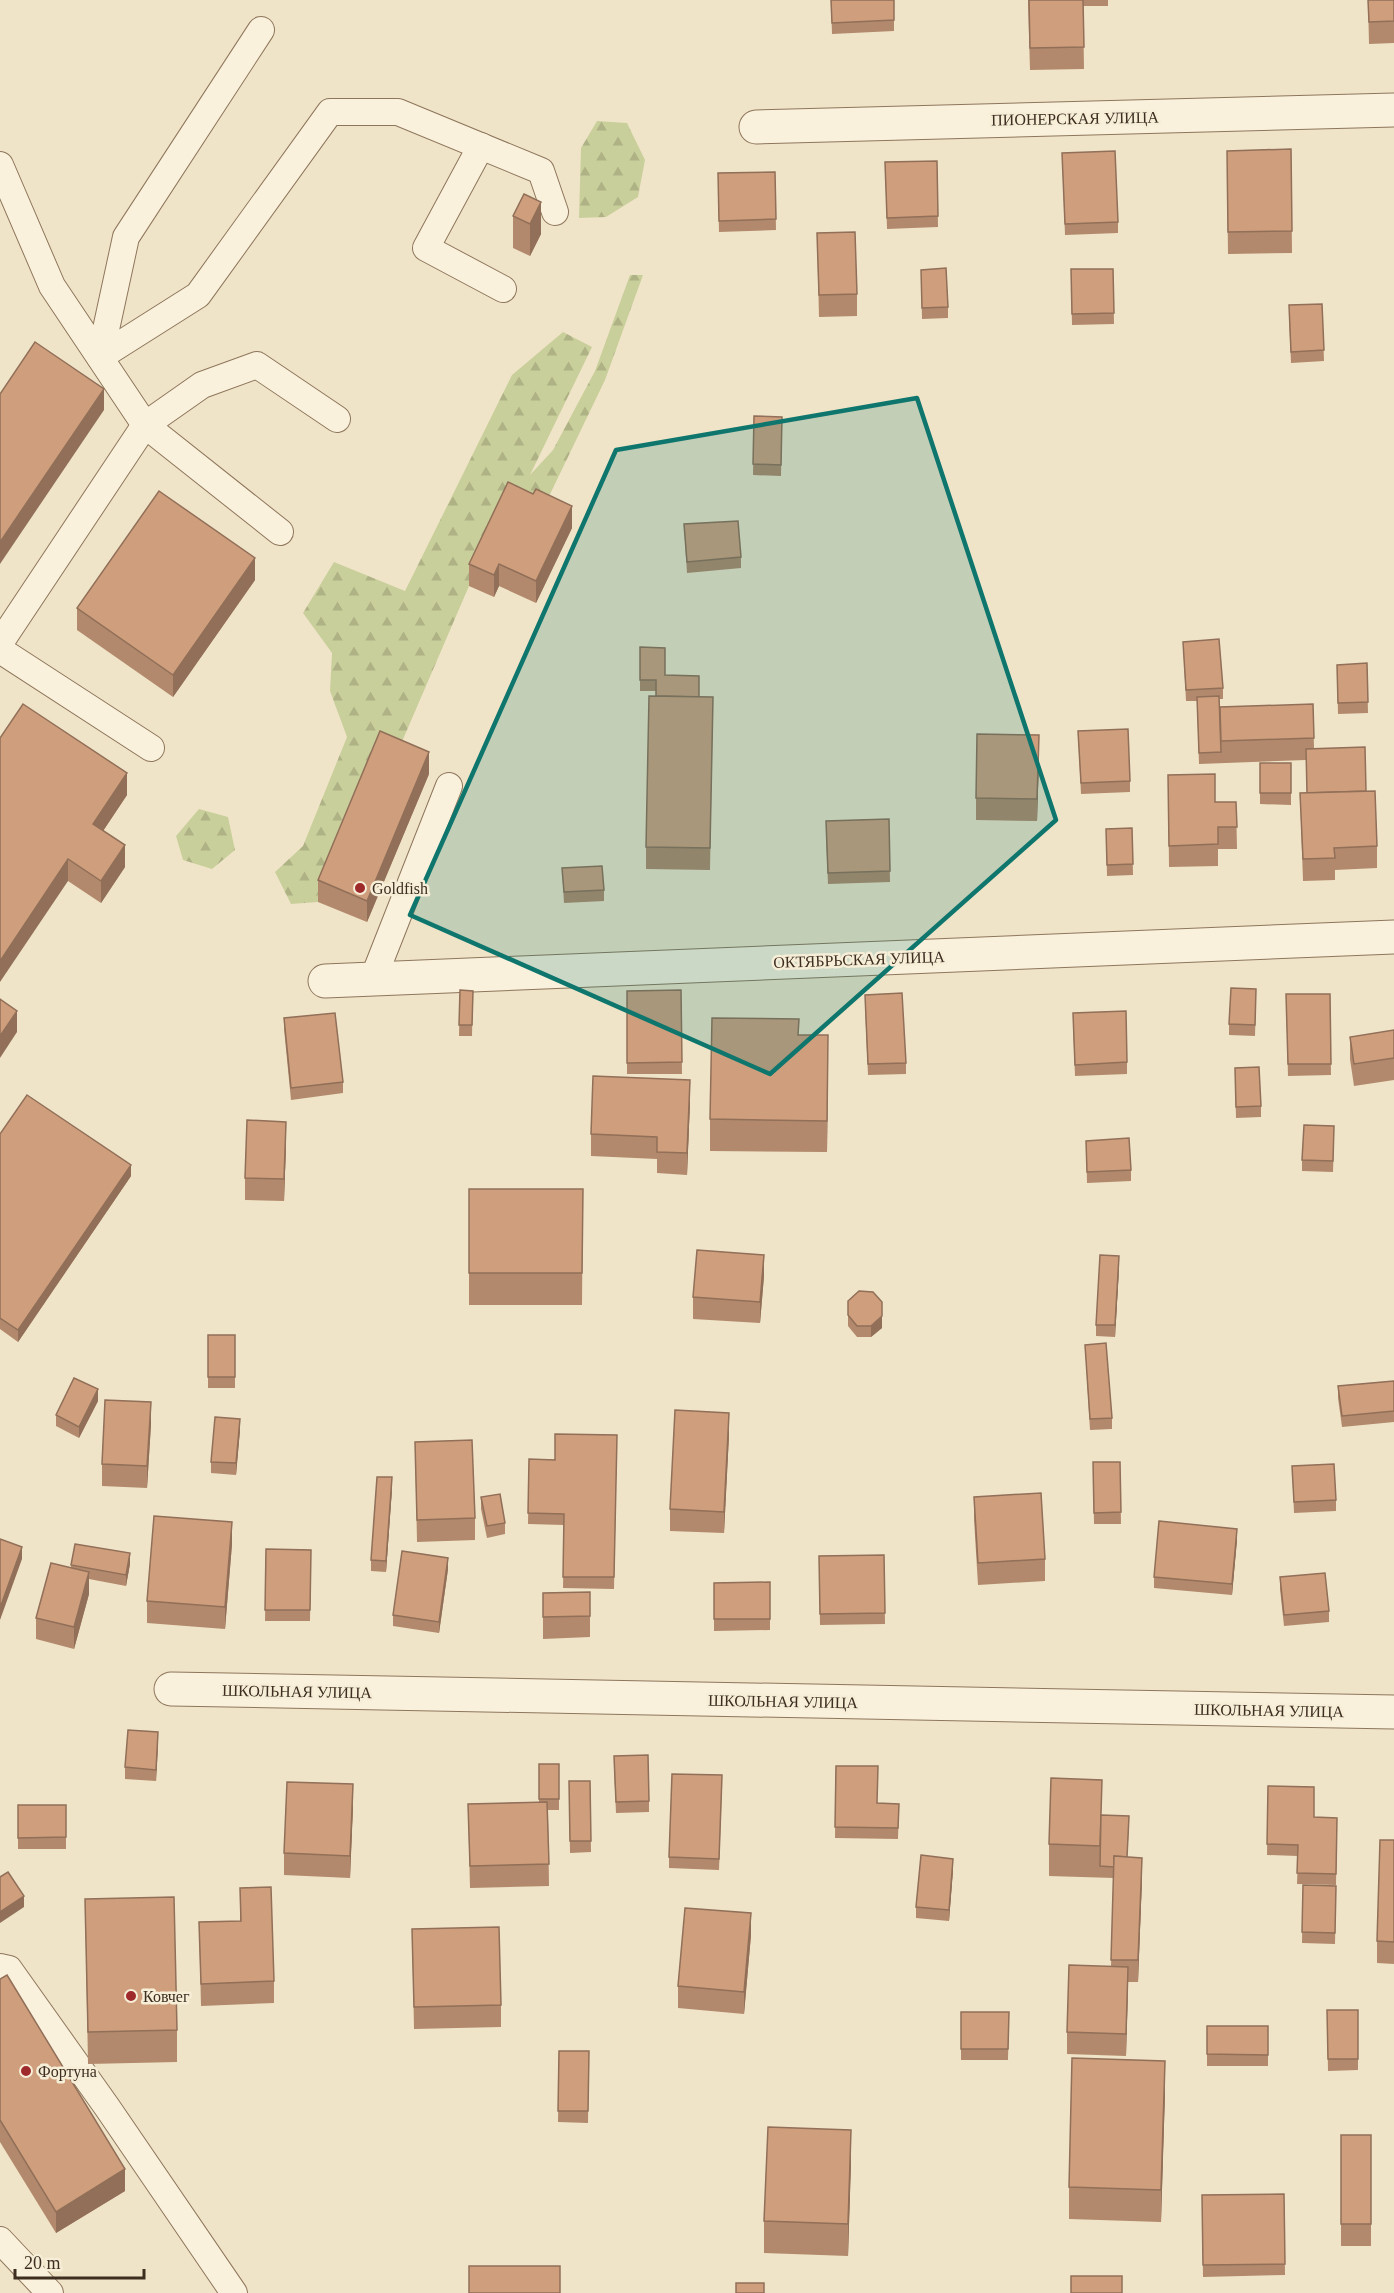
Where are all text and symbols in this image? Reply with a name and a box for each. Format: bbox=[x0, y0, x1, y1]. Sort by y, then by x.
street label: ПИОНЕРСКАЯ УЛИЦА bbox=[991, 109, 1159, 129]
place label: Goldfish bbox=[372, 880, 428, 897]
marker: Goldfish bbox=[353, 881, 367, 895]
street label: ОКТЯБРЬСКАЯ УЛИЦА bbox=[773, 948, 946, 972]
street label: ШКОЛЬНАЯ УЛИЦА bbox=[222, 1682, 373, 1702]
street label: ШКОЛЬНАЯ УЛИЦА bbox=[708, 1692, 859, 1712]
street label: ШКОЛЬНАЯ УЛИЦА bbox=[1194, 1701, 1345, 1721]
place label: Ковчег bbox=[143, 1988, 190, 2005]
marker: Ковчег bbox=[124, 1989, 138, 2003]
place label: Фортуна bbox=[38, 2063, 97, 2081]
marker: Фортуна bbox=[19, 2064, 33, 2078]
scale bar bbox=[15, 2242, 144, 2280]
text: 20 m bbox=[24, 2253, 61, 2273]

